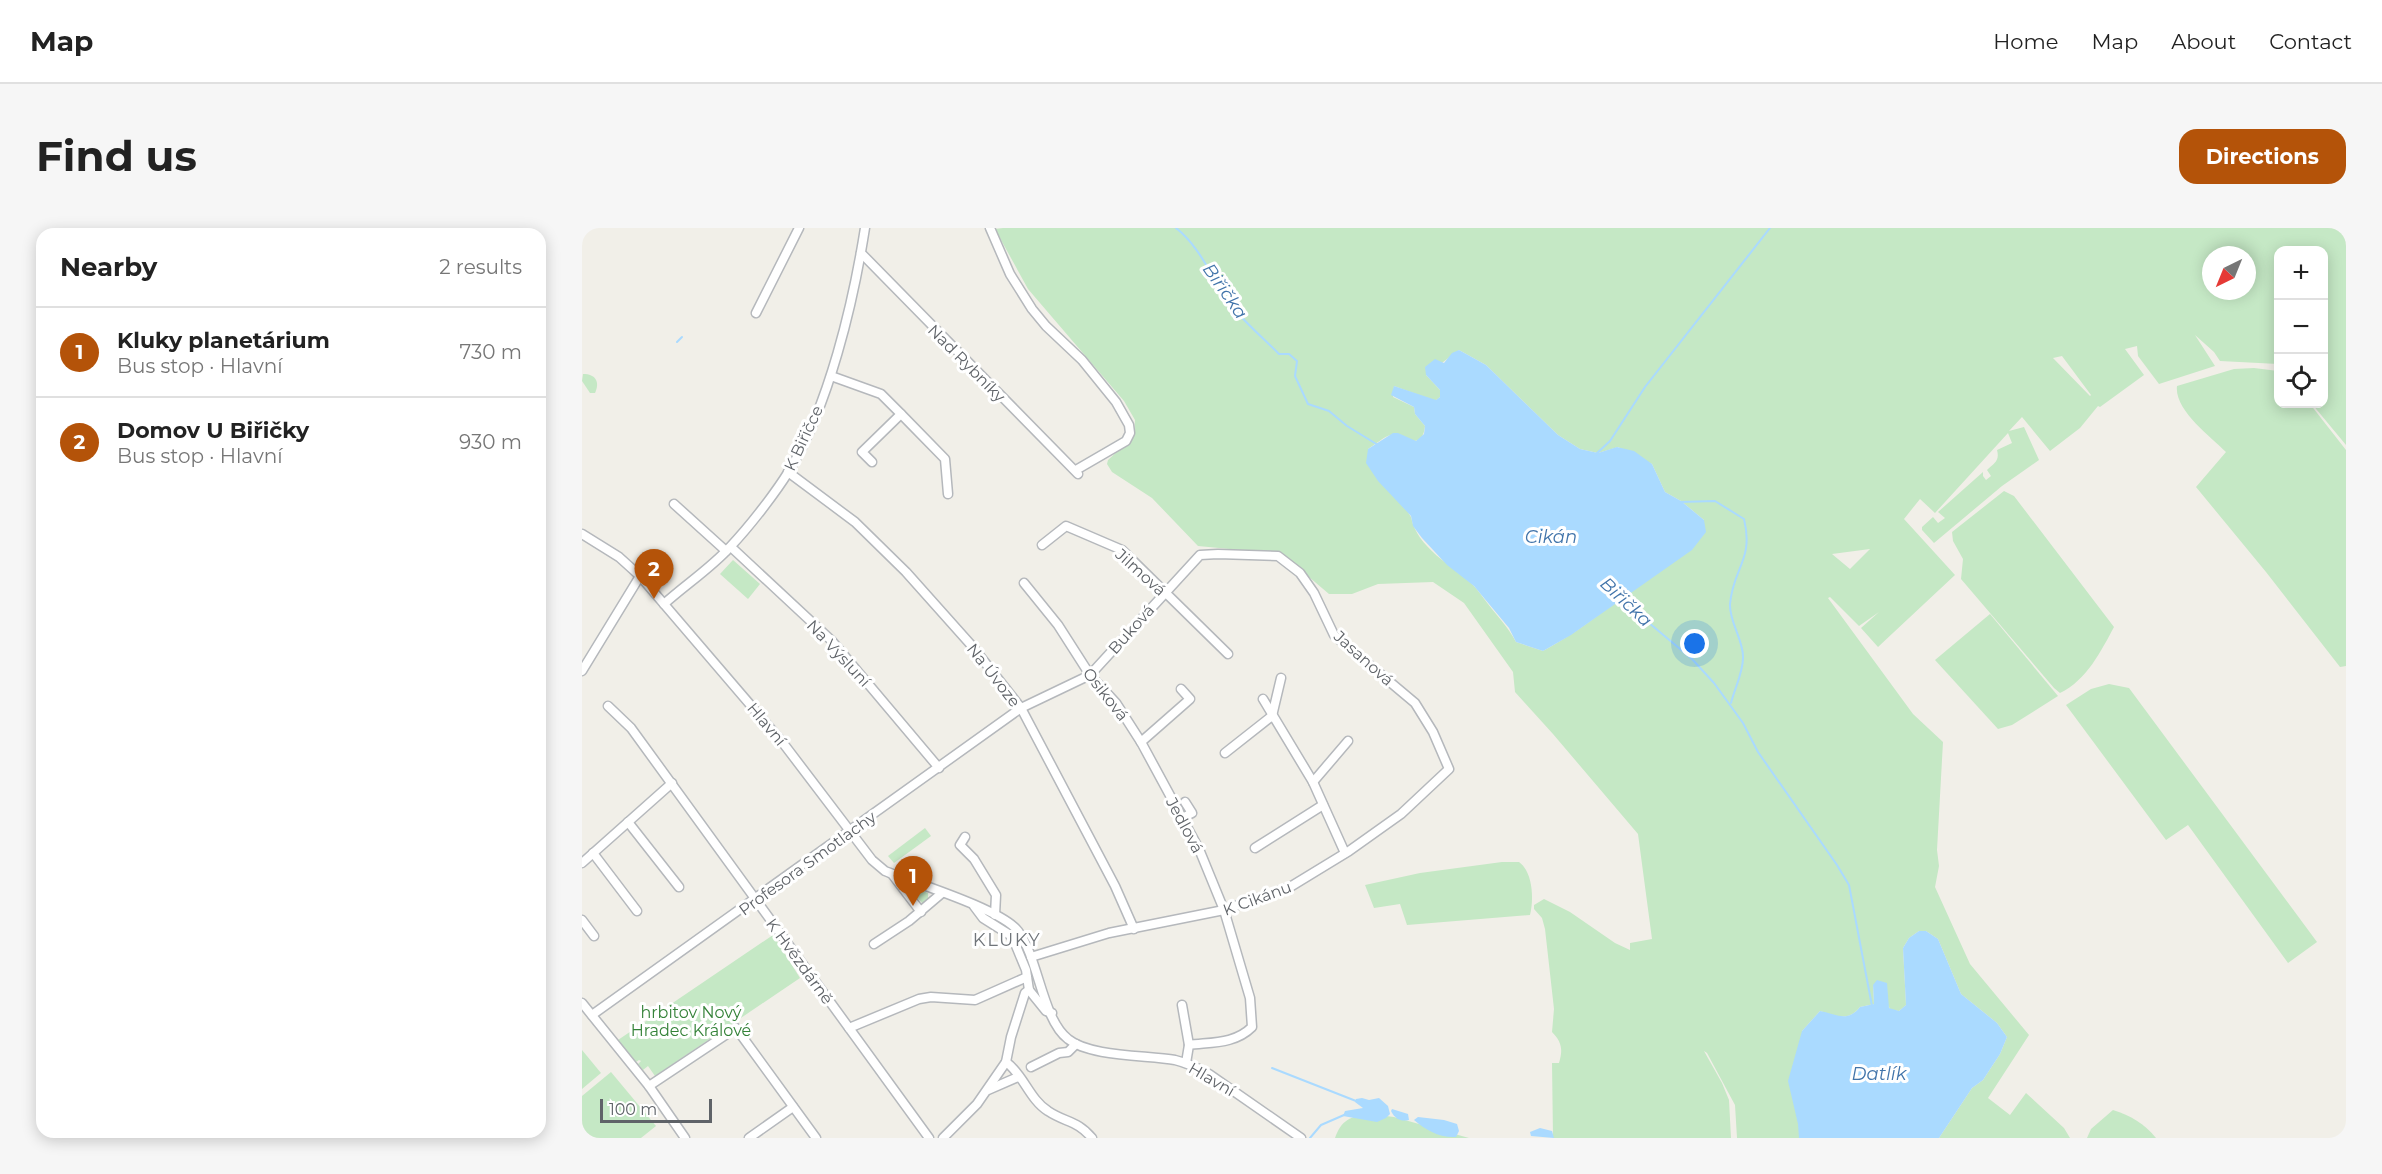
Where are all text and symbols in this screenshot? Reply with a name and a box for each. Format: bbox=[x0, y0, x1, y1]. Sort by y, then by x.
text: Map bbox=[30, 24, 93, 58]
text: Home bbox=[1993, 29, 2058, 54]
text: Map bbox=[2091, 29, 2138, 54]
text: About bbox=[2171, 29, 2236, 54]
text: Contact bbox=[2269, 29, 2352, 54]
button: Directions bbox=[2179, 129, 2346, 184]
text: Find us bbox=[36, 130, 197, 182]
north arrow bbox=[2202, 246, 2256, 300]
map controls bbox=[2274, 246, 2328, 408]
button: + bbox=[2274, 246, 2328, 300]
text: Nearby bbox=[60, 251, 157, 283]
text: 2 results bbox=[439, 255, 522, 279]
water label: Biřička bbox=[1198, 259, 1252, 323]
button: − bbox=[2274, 300, 2328, 354]
street label: Nad Rybníky bbox=[924, 321, 1009, 406]
text: Kluky planetárium bbox=[117, 327, 330, 354]
text: 1 bbox=[76, 340, 83, 364]
text: 730 m bbox=[459, 340, 522, 364]
text: Bus stop · Hlavní bbox=[117, 354, 283, 378]
button: locate bbox=[2274, 354, 2328, 408]
street label: K Biřičce bbox=[780, 403, 827, 474]
text: Domov U Biřičky bbox=[117, 417, 309, 444]
text: 2 bbox=[74, 430, 85, 454]
text: 930 m bbox=[459, 430, 522, 454]
text: Bus stop · Hlavní bbox=[117, 444, 283, 468]
water label: Cikán bbox=[1525, 526, 1577, 548]
street label: Jilmová bbox=[1111, 544, 1170, 600]
pin: 2 bbox=[634, 550, 674, 599]
water label: Biřička bbox=[1596, 573, 1656, 631]
street label: Buková bbox=[1104, 601, 1158, 658]
street label: Na Výsluní bbox=[803, 616, 875, 691]
street label: Jasanová bbox=[1329, 626, 1397, 690]
your location bbox=[1680, 629, 1709, 658]
street label: Na Úvoze bbox=[963, 640, 1024, 711]
street label: Osiková bbox=[1079, 664, 1132, 725]
street label: Hlavní bbox=[743, 699, 791, 750]
street label: Jedlová bbox=[1162, 793, 1207, 856]
street label: Profesora Smotlachy bbox=[735, 807, 880, 919]
pin: 1 bbox=[894, 856, 932, 906]
street label: K Cikánu bbox=[1220, 877, 1294, 920]
street label: K Hvězdárně bbox=[762, 915, 837, 1008]
district label: KLUKY bbox=[973, 929, 1041, 951]
park label: hrbitov Nový Hradec Králové bbox=[631, 1003, 751, 1040]
street label: Hlavní bbox=[1185, 1059, 1239, 1101]
water label: Datlík bbox=[1852, 1063, 1908, 1085]
scale bar bbox=[600, 1096, 712, 1124]
text: 100 m bbox=[609, 1100, 657, 1119]

